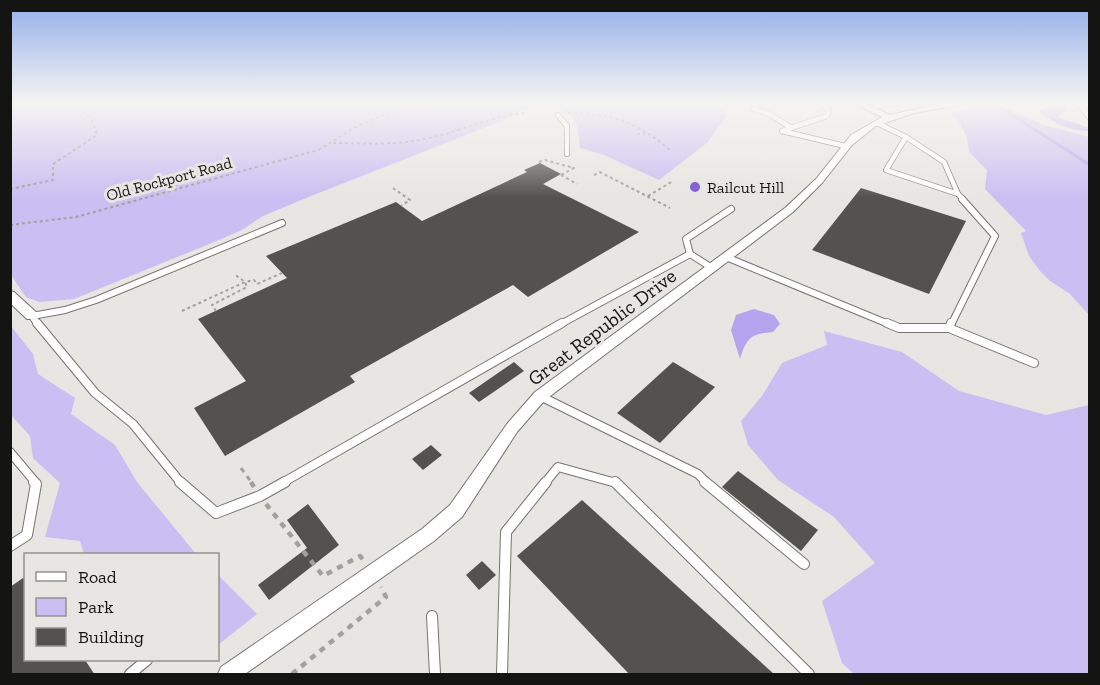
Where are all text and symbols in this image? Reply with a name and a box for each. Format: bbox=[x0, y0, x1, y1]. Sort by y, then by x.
street label: Old Rockport Road bbox=[104, 153, 234, 205]
place label: Railcut Hill bbox=[707, 178, 784, 197]
marker: Railcut Hill bbox=[688, 180, 702, 194]
street label: Great Republic Drive bbox=[523, 263, 681, 391]
legend bbox=[24, 553, 219, 661]
text: Road bbox=[78, 566, 117, 588]
text: Park bbox=[78, 596, 114, 618]
text: Building bbox=[78, 626, 144, 648]

